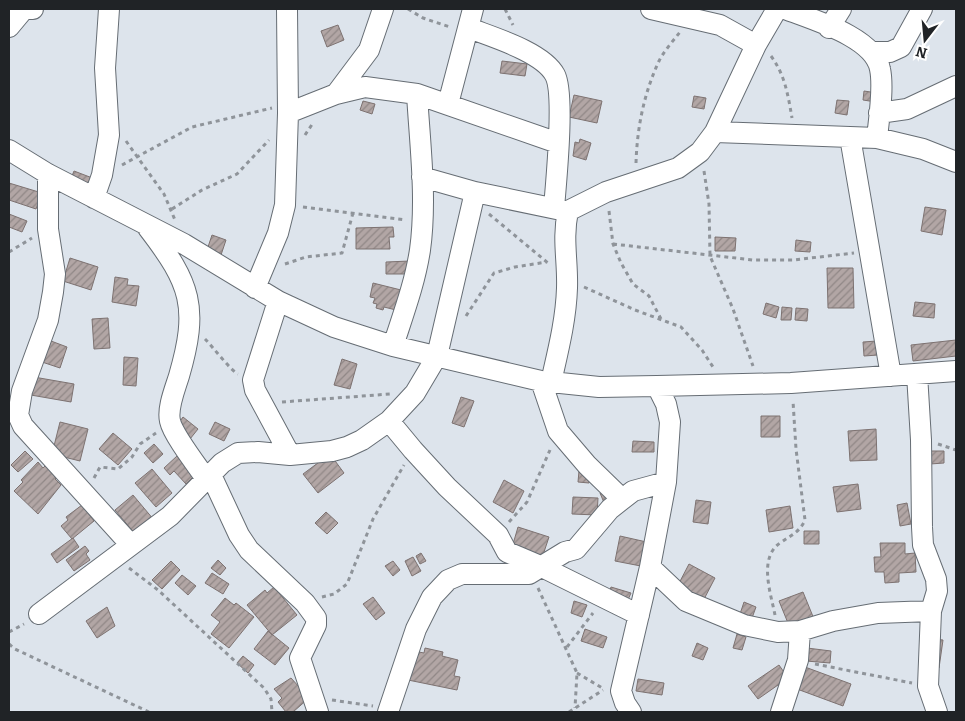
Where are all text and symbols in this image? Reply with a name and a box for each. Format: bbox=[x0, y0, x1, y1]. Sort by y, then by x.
north arrow bbox=[900, 15, 950, 65]
text: N bbox=[914, 42, 929, 62]

